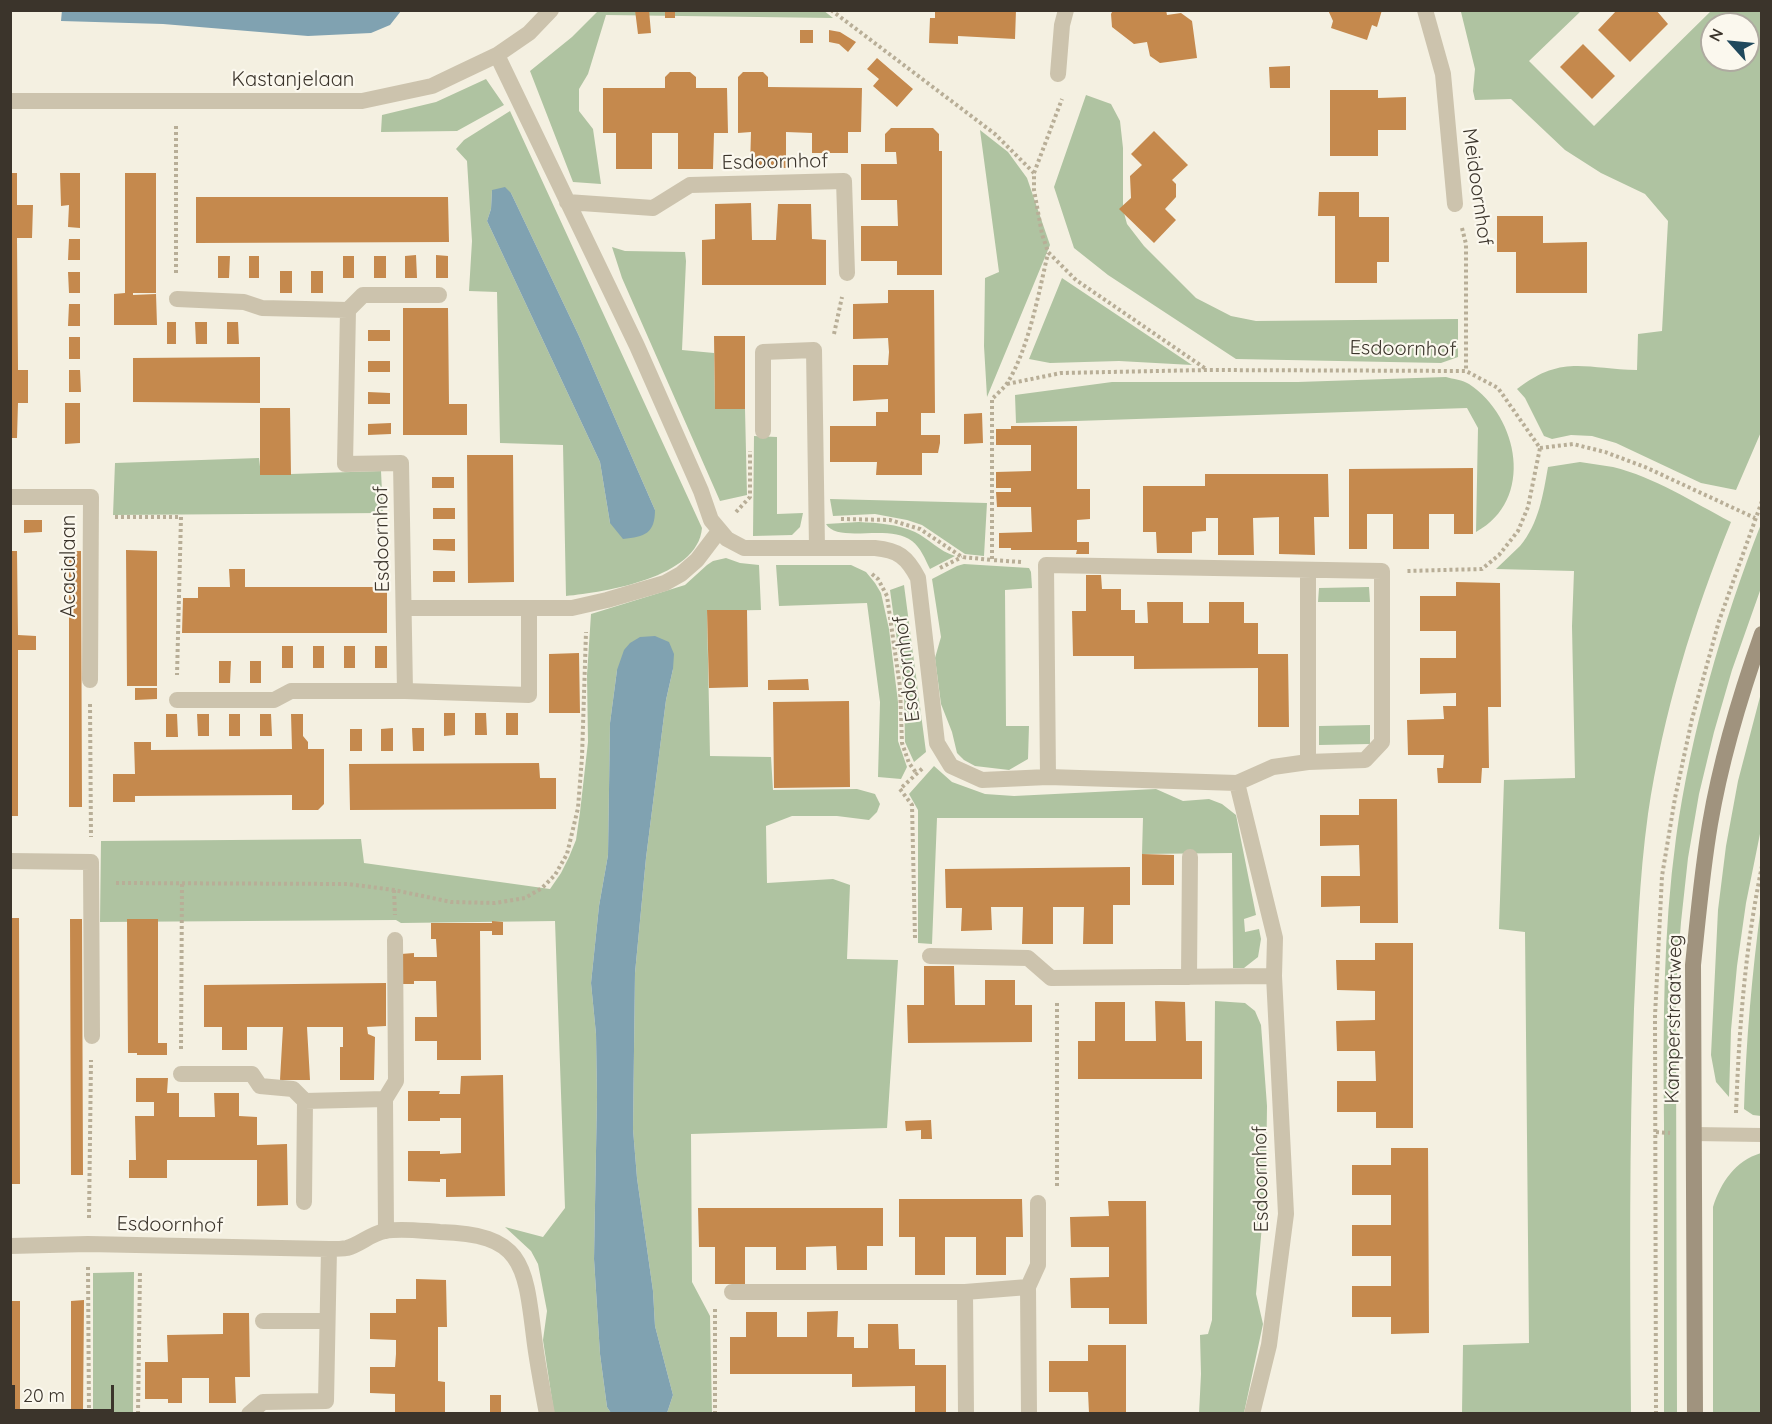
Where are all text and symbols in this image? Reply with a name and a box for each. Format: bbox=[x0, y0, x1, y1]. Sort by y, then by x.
north arrow bbox=[1700, 12, 1760, 72]
text: N bbox=[1704, 25, 1727, 45]
street label: Kastanjelaan bbox=[232, 68, 354, 92]
street label: Meidoornhof bbox=[1457, 127, 1497, 247]
street label: Esdoornhof bbox=[721, 149, 829, 175]
street label: Esdoornhof bbox=[1349, 336, 1457, 362]
street label: Esdoornhof bbox=[369, 485, 395, 593]
street label: Acacialaan bbox=[57, 515, 81, 617]
street label: Esdoornhof bbox=[889, 614, 925, 724]
street label: Kamperstraatweg bbox=[1661, 934, 1687, 1104]
street label: Esdoornhof bbox=[1248, 1125, 1274, 1233]
street label: Esdoornhof bbox=[116, 1212, 224, 1238]
scale bar bbox=[15, 1373, 117, 1411]
text: 20 m bbox=[23, 1384, 65, 1407]

